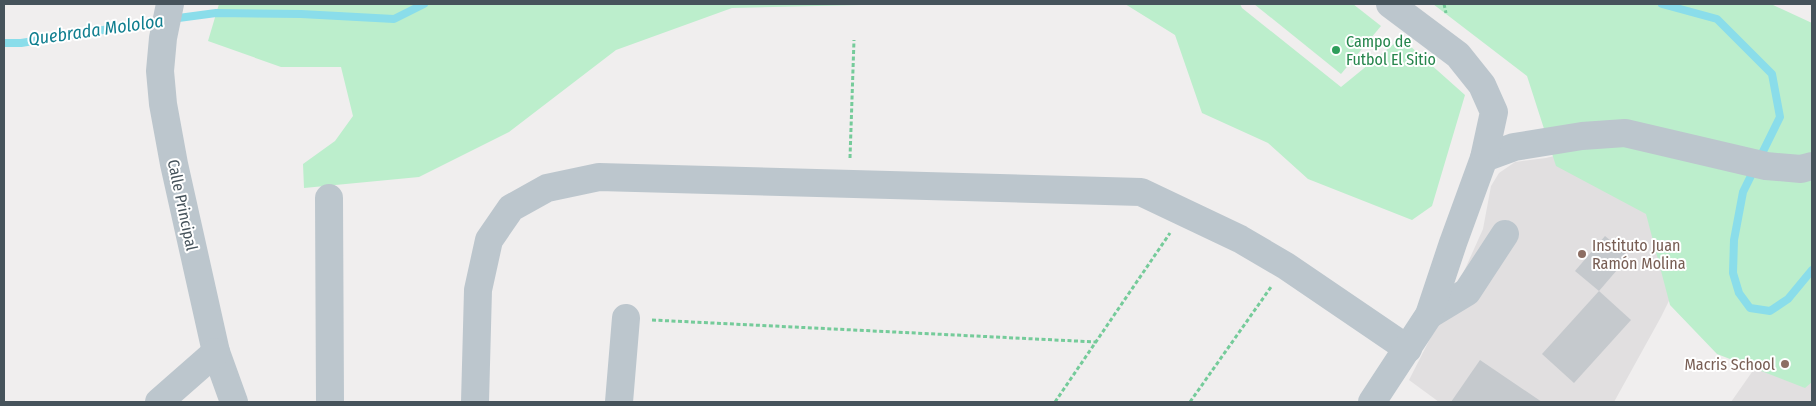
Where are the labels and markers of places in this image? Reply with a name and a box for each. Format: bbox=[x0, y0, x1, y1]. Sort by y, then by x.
place label: Campo de Futbol El Sitio bbox=[1346, 32, 1436, 69]
marker: Campo de Futbol El Sitio bbox=[1330, 44, 1342, 56]
place label: Instituto Juan Ramón Molina bbox=[1592, 236, 1686, 273]
marker: Instituto Juan Ramón Molina bbox=[1576, 248, 1588, 260]
place label: Macris School bbox=[1684, 355, 1775, 374]
marker: Macris School bbox=[1779, 358, 1791, 370]

